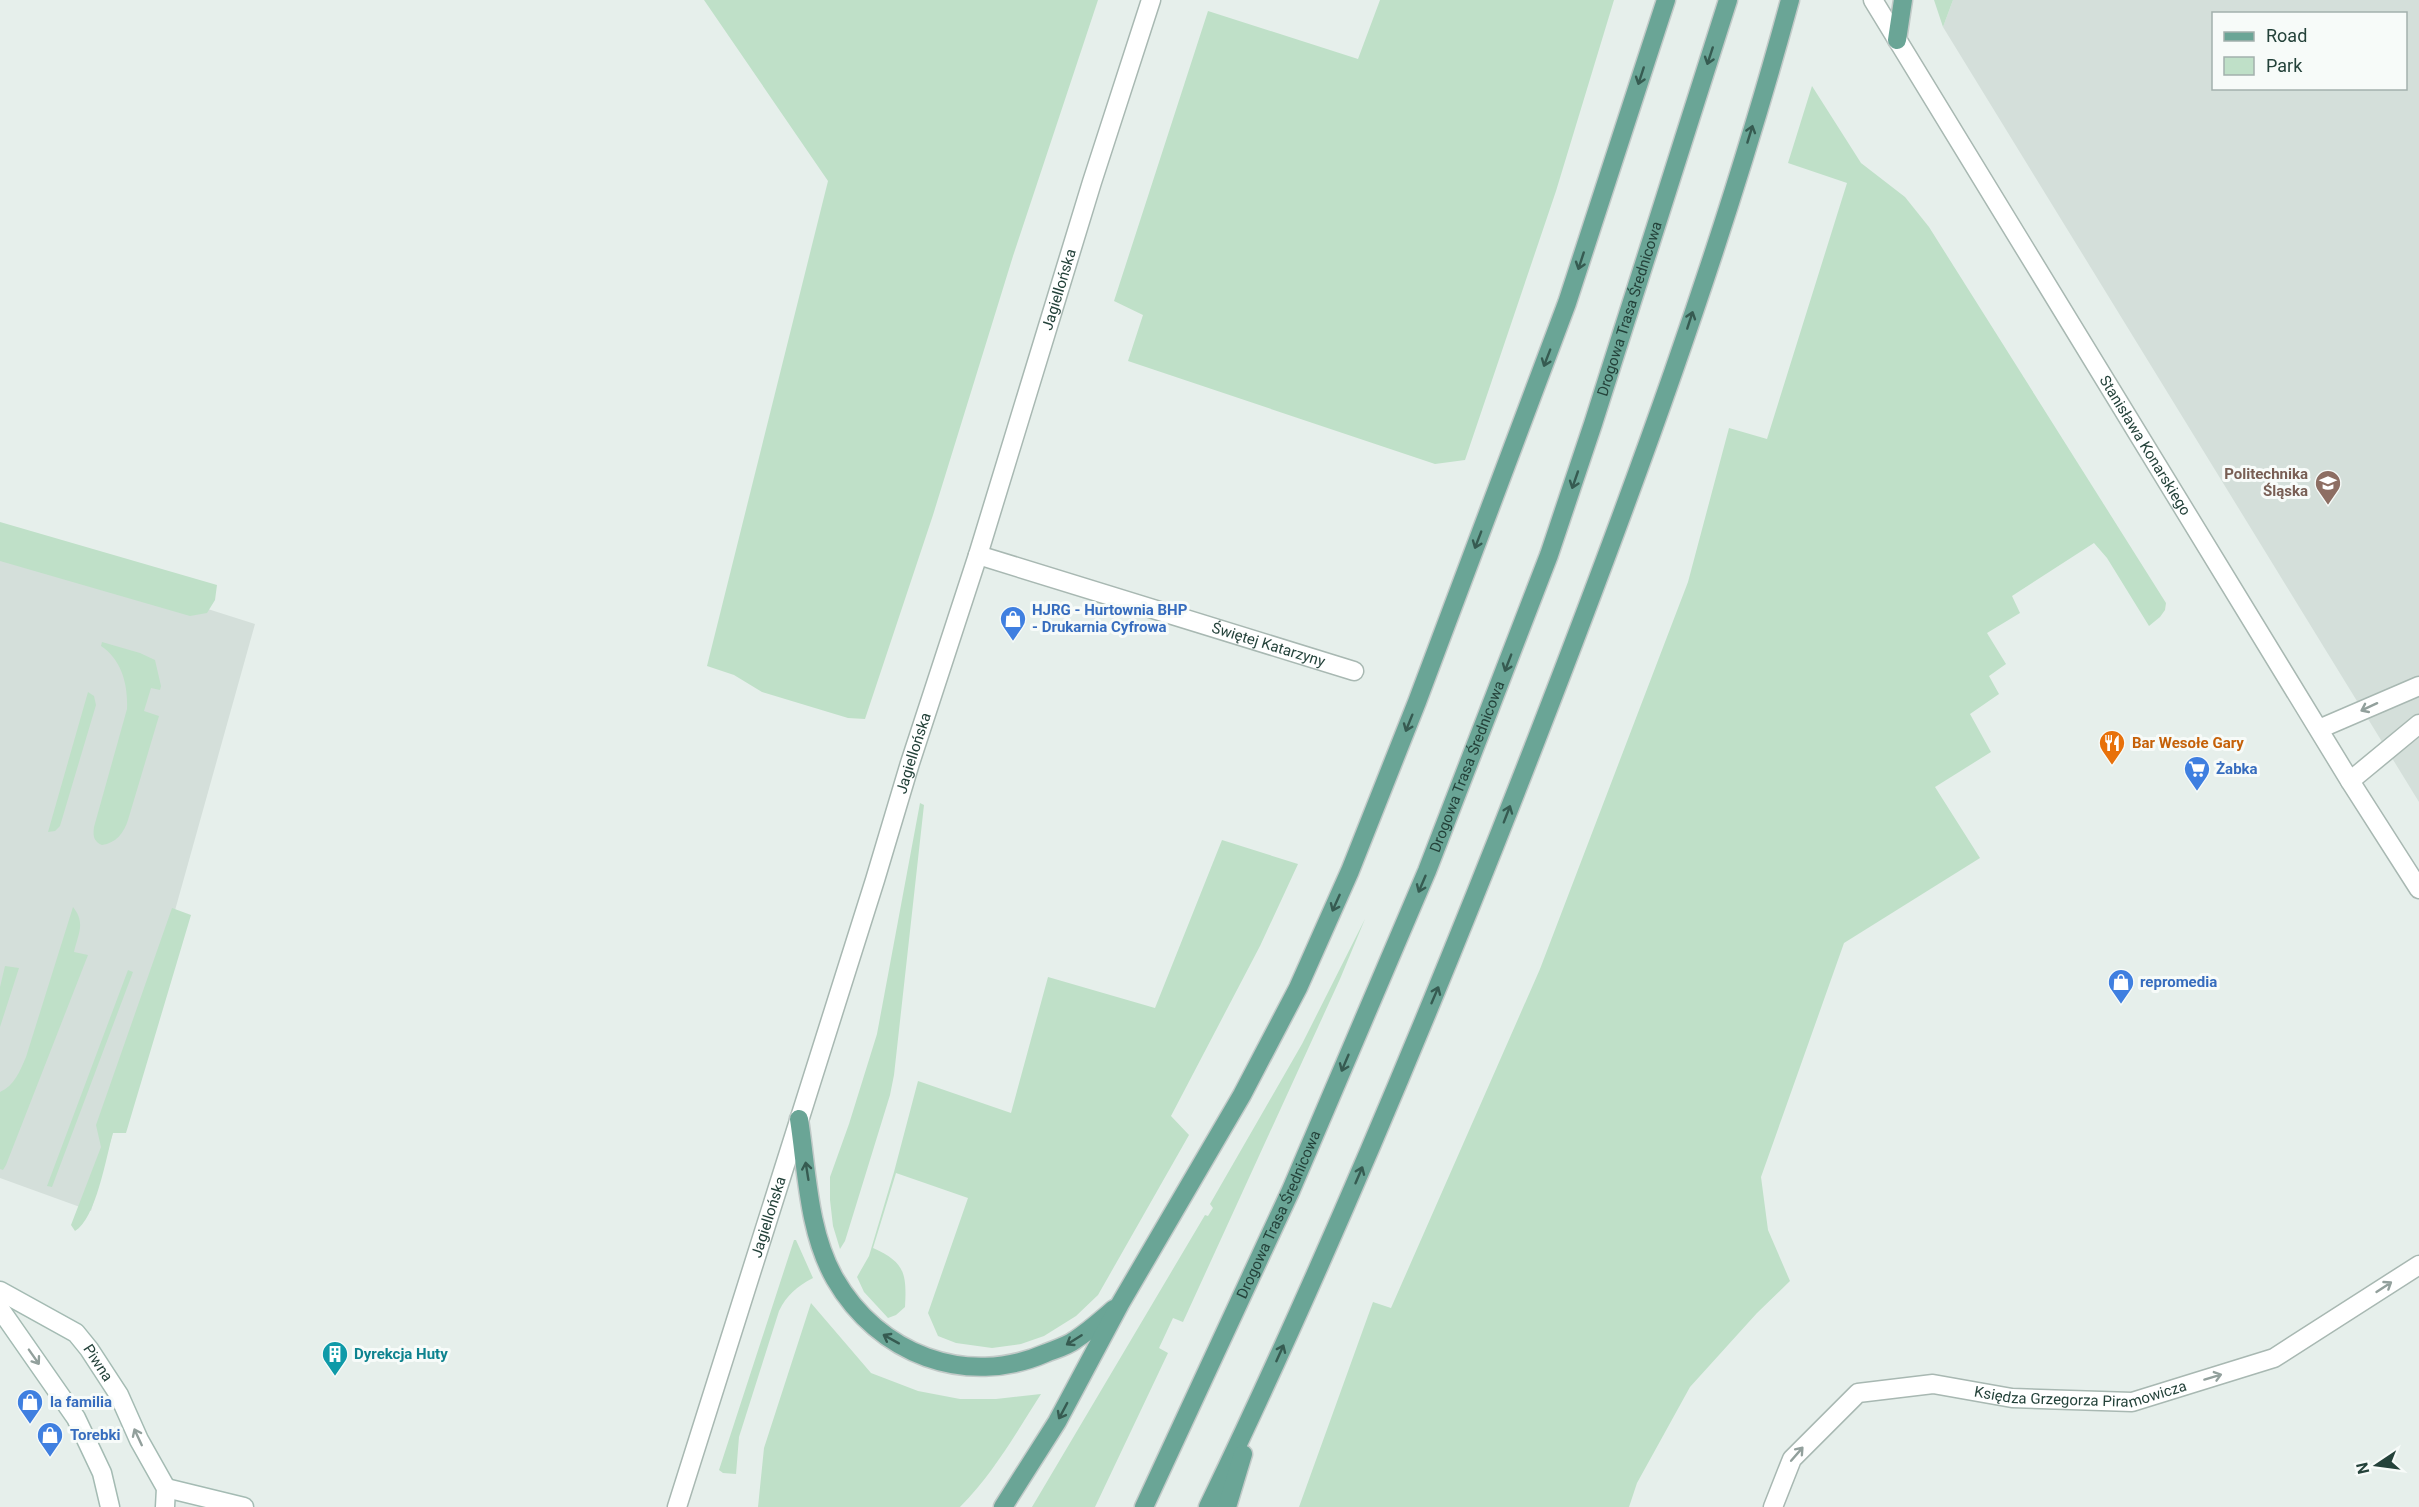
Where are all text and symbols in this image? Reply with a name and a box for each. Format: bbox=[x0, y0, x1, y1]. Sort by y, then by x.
legend bbox=[2212, 12, 2407, 90]
text: Road bbox=[2266, 25, 2307, 46]
one-way arrow bbox=[1704, 46, 1715, 65]
text: Park bbox=[2266, 55, 2303, 76]
one-way arrow bbox=[1635, 66, 1646, 85]
one-way arrow bbox=[1745, 125, 1756, 144]
street label: Drogowa Trasa Średnicowa bbox=[1593, 219, 1666, 398]
street label: Jagiellońska bbox=[1038, 247, 1080, 332]
one-way arrow bbox=[1575, 251, 1586, 270]
one-way arrow bbox=[1686, 311, 1697, 330]
one-way arrow bbox=[1540, 348, 1551, 367]
street label: Stanisława Konarskiego bbox=[2096, 372, 2195, 519]
place label: Politechnika Śląska bbox=[2224, 465, 2308, 500]
school or university icon: Politechnika Śląska bbox=[2313, 468, 2343, 506]
one-way arrow bbox=[1568, 470, 1579, 489]
one-way arrow bbox=[1471, 530, 1482, 549]
place label: HJRG - Hurtownia BHP - Drukarnia Cyfrowa bbox=[1032, 601, 1188, 636]
shop icon: HJRG - Hurtownia BHP - Drukarnia Cyfrowa bbox=[998, 604, 1028, 642]
street label: Świętej Katarzyny bbox=[1210, 619, 1327, 671]
one-way arrow bbox=[1501, 653, 1512, 671]
street label: Drogowa Trasa Średnicowa bbox=[1426, 678, 1509, 855]
one-way arrow bbox=[2360, 702, 2378, 714]
street label: Jagiellońska bbox=[892, 710, 935, 796]
one-way arrow bbox=[1403, 713, 1414, 731]
restaurant icon: Bar Wesołe Gary bbox=[2097, 728, 2127, 766]
place label: Bar Wesołe Gary bbox=[2132, 734, 2244, 752]
supermarket icon: Żabka bbox=[2182, 754, 2212, 792]
place label: Żabka bbox=[2216, 760, 2258, 778]
one-way arrow bbox=[1503, 805, 1514, 824]
one-way arrow bbox=[1415, 874, 1427, 892]
one-way arrow bbox=[1329, 894, 1341, 912]
shop icon: repromedia bbox=[2106, 967, 2136, 1005]
place label: repromedia bbox=[2140, 973, 2217, 991]
one-way arrow bbox=[1430, 986, 1441, 1004]
one-way arrow bbox=[1339, 1053, 1350, 1072]
street label: Drogowa Trasa Średnicowa bbox=[1233, 1128, 1324, 1301]
one-way arrow bbox=[801, 1162, 812, 1182]
one-way arrow bbox=[1354, 1166, 1365, 1184]
street label: Jagiellońska bbox=[747, 1174, 790, 1260]
one-way arrow bbox=[2376, 1280, 2393, 1293]
one-way arrow bbox=[882, 1333, 900, 1344]
one-way arrow bbox=[1066, 1333, 1083, 1346]
building icon: Dyrekcja Huty bbox=[320, 1339, 350, 1377]
street label: Piwna bbox=[79, 1341, 117, 1385]
one-way arrow bbox=[1275, 1344, 1287, 1362]
place label: Dyrekcja Huty bbox=[354, 1345, 448, 1363]
one-way arrow bbox=[28, 1348, 40, 1364]
one-way arrow bbox=[2203, 1370, 2222, 1381]
street label: Księdza Grzegorza Piramowicza bbox=[1973, 1377, 2189, 1412]
shop icon: la familia bbox=[15, 1387, 45, 1425]
place label: la familia bbox=[50, 1393, 112, 1411]
one-way arrow bbox=[1057, 1402, 1069, 1419]
shop icon: Torebki bbox=[35, 1420, 65, 1458]
place label: Torebki bbox=[70, 1426, 120, 1444]
one-way arrow bbox=[132, 1428, 144, 1446]
north arrow bbox=[2347, 1435, 2407, 1495]
one-way arrow bbox=[1790, 1447, 1804, 1462]
text: N bbox=[2352, 1461, 2373, 1476]

